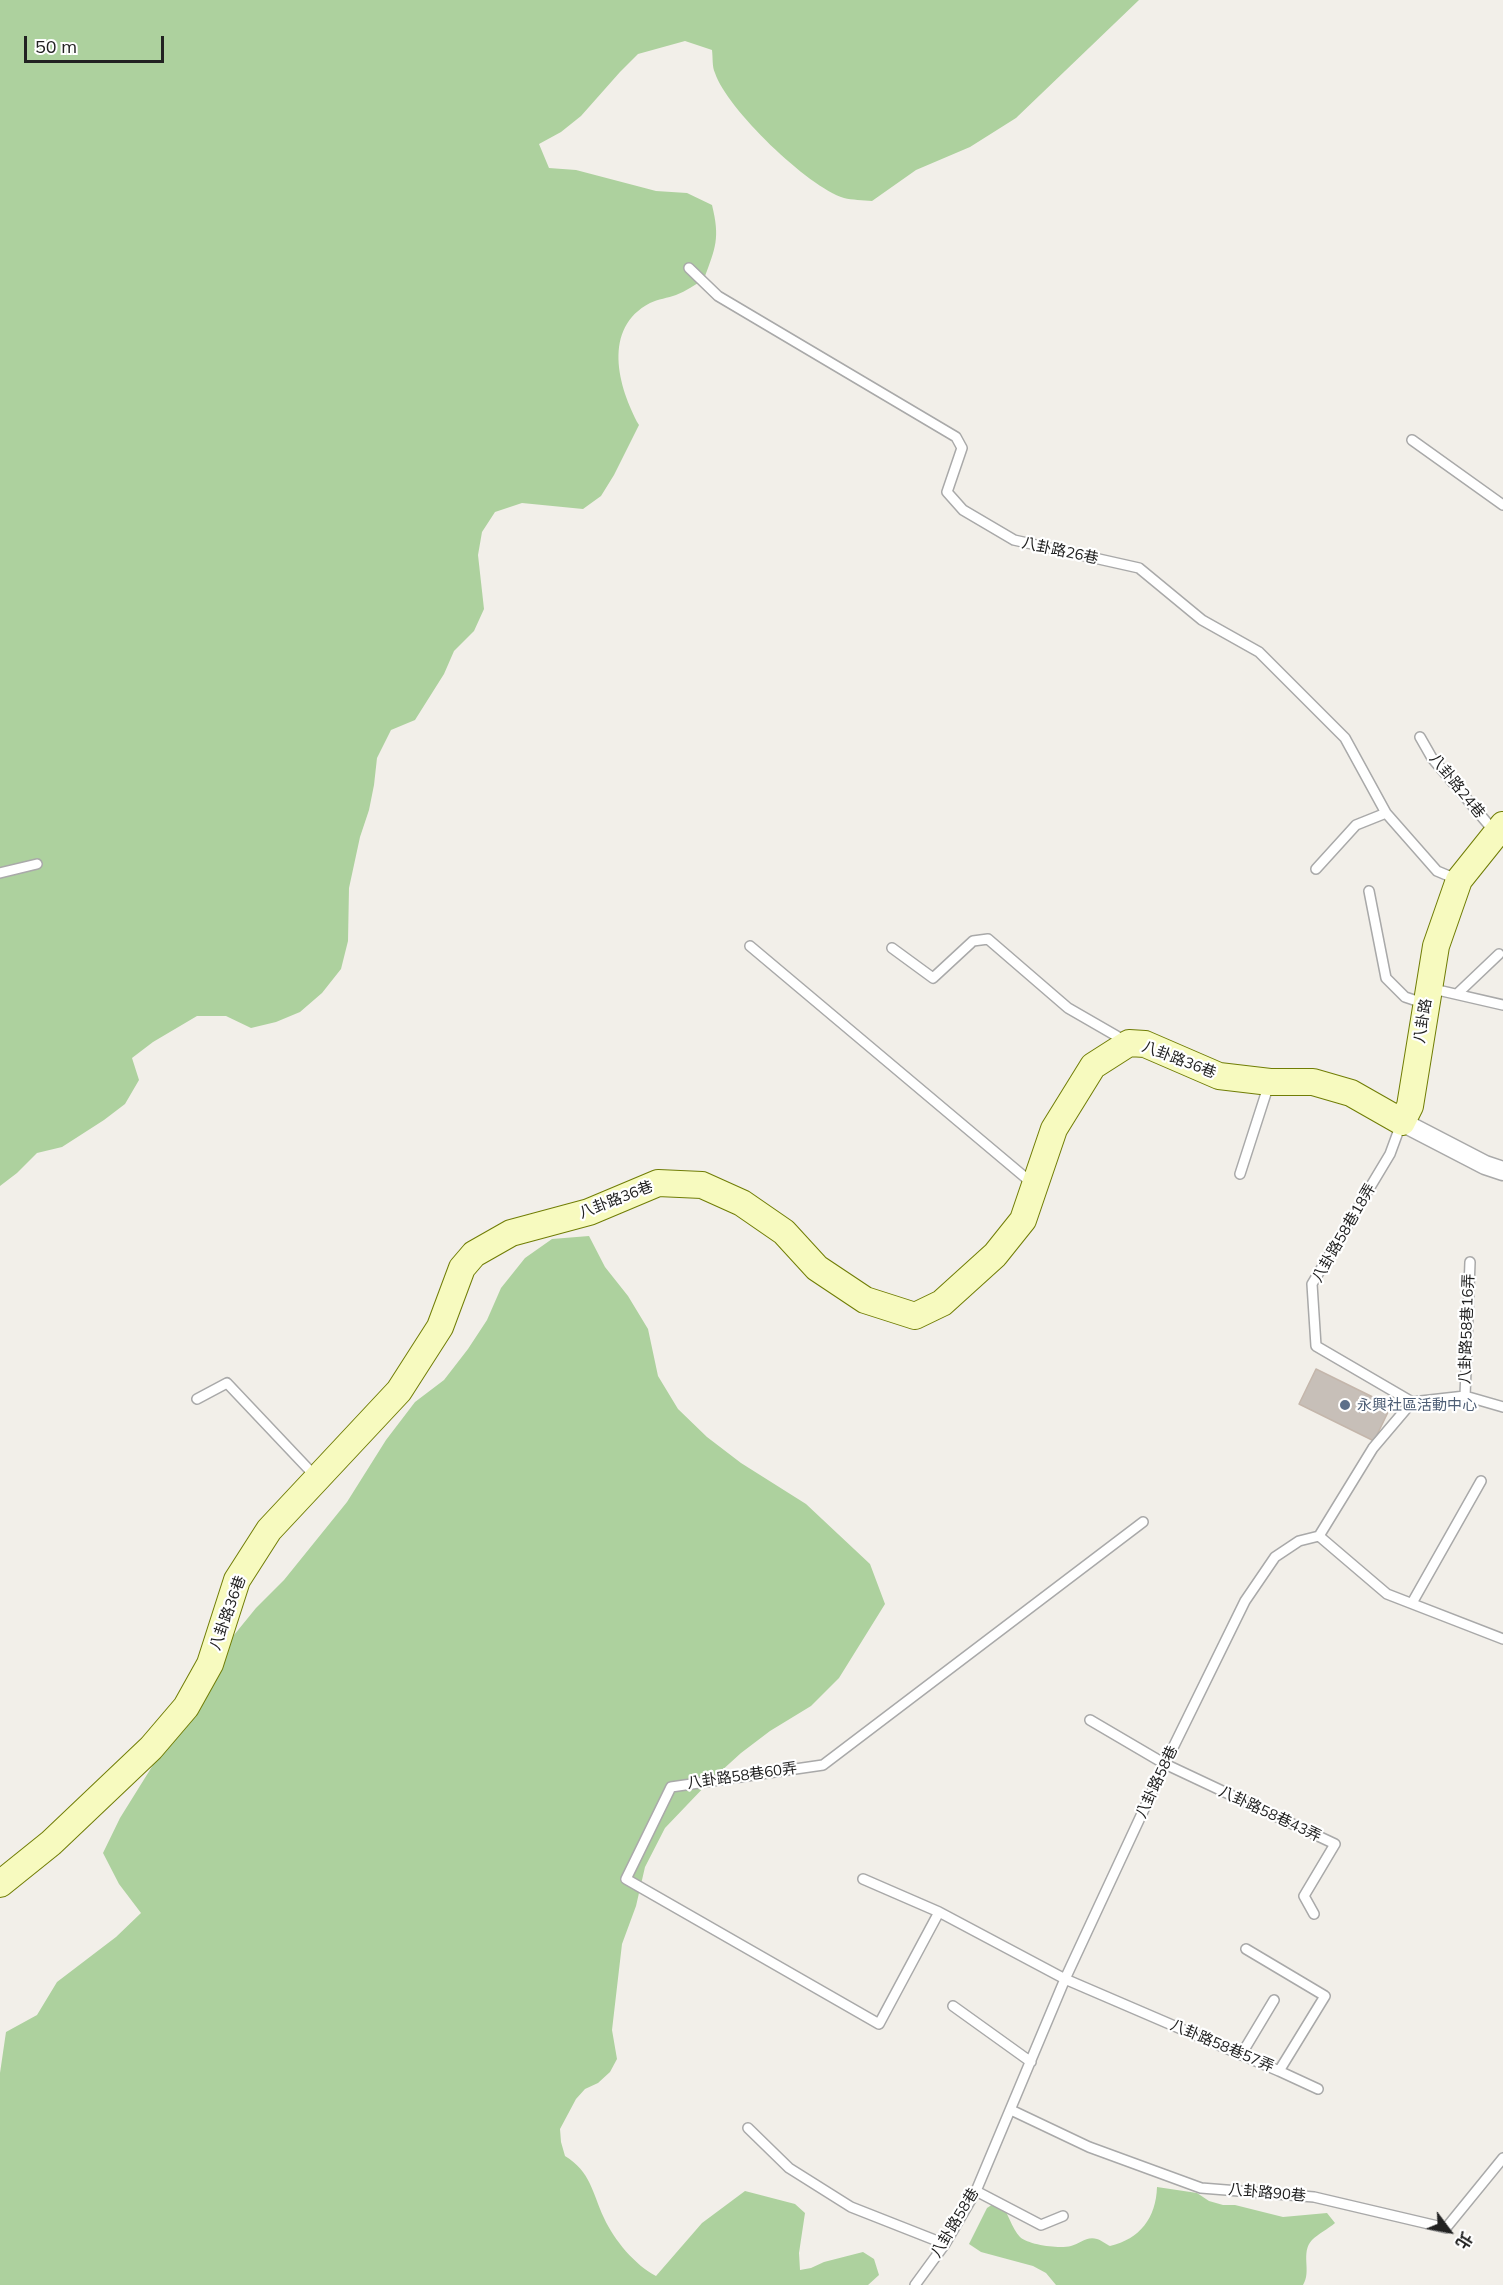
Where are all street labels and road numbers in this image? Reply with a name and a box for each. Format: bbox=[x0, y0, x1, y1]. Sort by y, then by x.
street label: 八卦路26巷 bbox=[1020, 534, 1100, 568]
street label: 八卦路24巷 bbox=[1425, 750, 1489, 822]
street label: 八卦路 bbox=[1411, 997, 1435, 1045]
street label: 八卦路36巷 bbox=[1139, 1038, 1219, 1082]
street label: 八卦路36巷 bbox=[576, 1178, 656, 1222]
street label: 八卦路58巷18弄 bbox=[1308, 1180, 1380, 1286]
street label: 八卦路58巷16弄 bbox=[1456, 1273, 1478, 1385]
street label: 八卦路36巷 bbox=[206, 1573, 250, 1653]
street label: 八卦路58巷 bbox=[1132, 1743, 1182, 1821]
street label: 八卦路58巷60弄 bbox=[686, 1759, 798, 1793]
street label: 八卦路58巷43弄 bbox=[1216, 1782, 1324, 1846]
street label: 八卦路58巷57弄 bbox=[1167, 2016, 1277, 2076]
street label: 八卦路90巷 bbox=[1227, 2181, 1307, 2205]
street label: 八卦路58巷 bbox=[927, 2185, 983, 2261]

